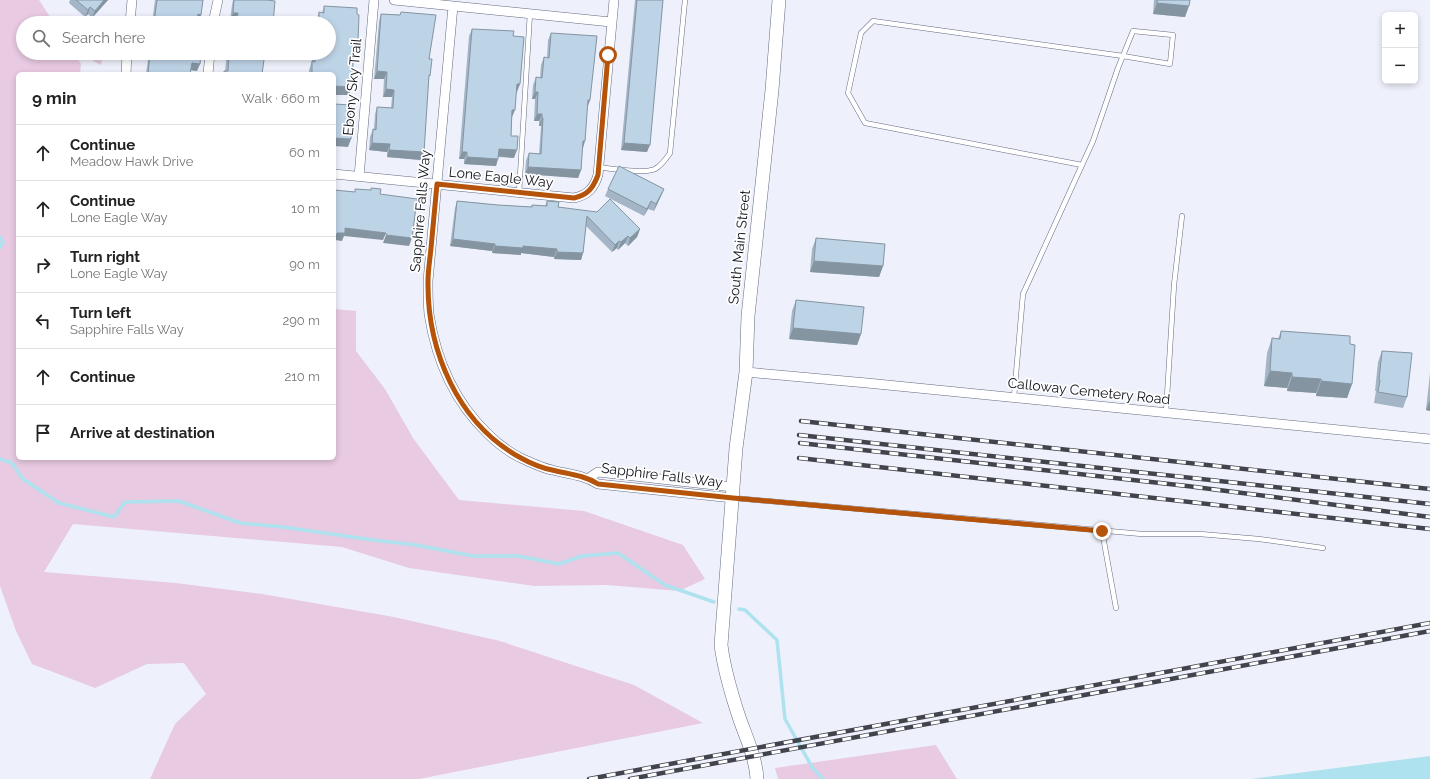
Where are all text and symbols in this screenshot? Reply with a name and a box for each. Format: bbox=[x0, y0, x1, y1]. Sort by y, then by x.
map controls bbox=[1382, 12, 1418, 84]
button: + bbox=[1382, 12, 1418, 48]
search box bbox=[16, 16, 336, 60]
icon: search bbox=[30, 27, 52, 49]
text: Search here bbox=[62, 29, 145, 47]
street label: Ebony Sky Trail bbox=[340, 38, 364, 136]
route start bbox=[599, 46, 617, 64]
button: − bbox=[1382, 48, 1418, 84]
text: 9 min bbox=[32, 88, 77, 108]
text: Walk · 660 m bbox=[242, 91, 320, 106]
text: Continue bbox=[70, 136, 135, 154]
icon: ahead bbox=[32, 142, 54, 164]
text: 60 m bbox=[289, 145, 320, 160]
street label: Sapphire Falls Way bbox=[407, 149, 433, 273]
text: Meadow Hawk Drive bbox=[70, 154, 193, 169]
street label: Lone Eagle Way bbox=[448, 164, 554, 190]
street label: South Main Street bbox=[725, 189, 753, 305]
text: Continue bbox=[70, 192, 135, 210]
icon: ahead bbox=[32, 198, 54, 220]
text: 10 m bbox=[291, 201, 320, 216]
text: Lone Eagle Way bbox=[70, 210, 168, 225]
text: Turn right bbox=[70, 248, 140, 266]
icon: right bbox=[32, 254, 54, 276]
text: 90 m bbox=[289, 257, 320, 272]
text: Lone Eagle Way bbox=[70, 266, 168, 281]
text: Turn left bbox=[70, 304, 131, 322]
icon: left bbox=[32, 310, 54, 332]
text: 290 m bbox=[282, 313, 320, 328]
text: Sapphire Falls Way bbox=[70, 322, 184, 337]
icon: ahead bbox=[32, 366, 54, 388]
text: Continue bbox=[70, 368, 135, 386]
text: 210 m bbox=[284, 369, 320, 384]
street label: Calloway Cemetery Road bbox=[1007, 375, 1171, 407]
icon: arrive bbox=[32, 422, 54, 444]
text: Arrive at destination bbox=[70, 424, 215, 442]
street label: Sapphire Falls Way bbox=[600, 460, 724, 490]
route end bbox=[1093, 522, 1111, 540]

